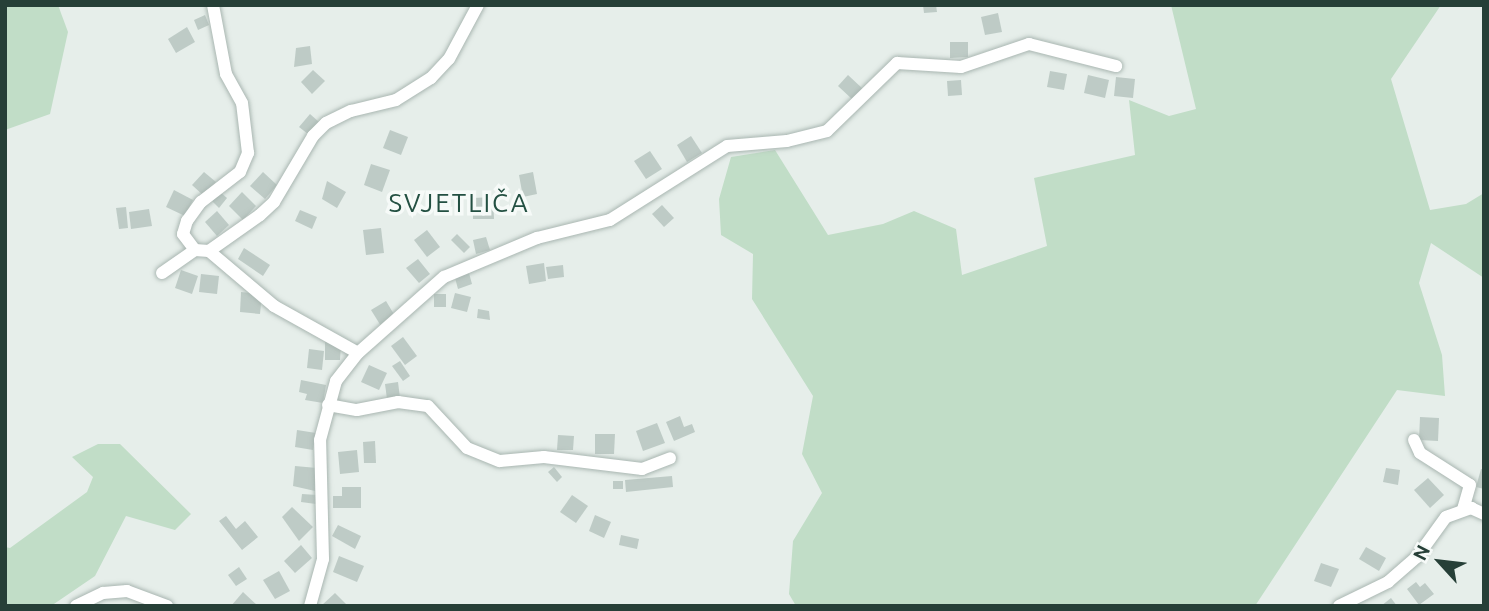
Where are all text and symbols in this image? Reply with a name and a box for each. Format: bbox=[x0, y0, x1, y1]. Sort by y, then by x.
district label: SVJETLIČA bbox=[390, 187, 528, 219]
north arrow bbox=[1405, 527, 1475, 597]
text: N bbox=[1408, 541, 1434, 564]

